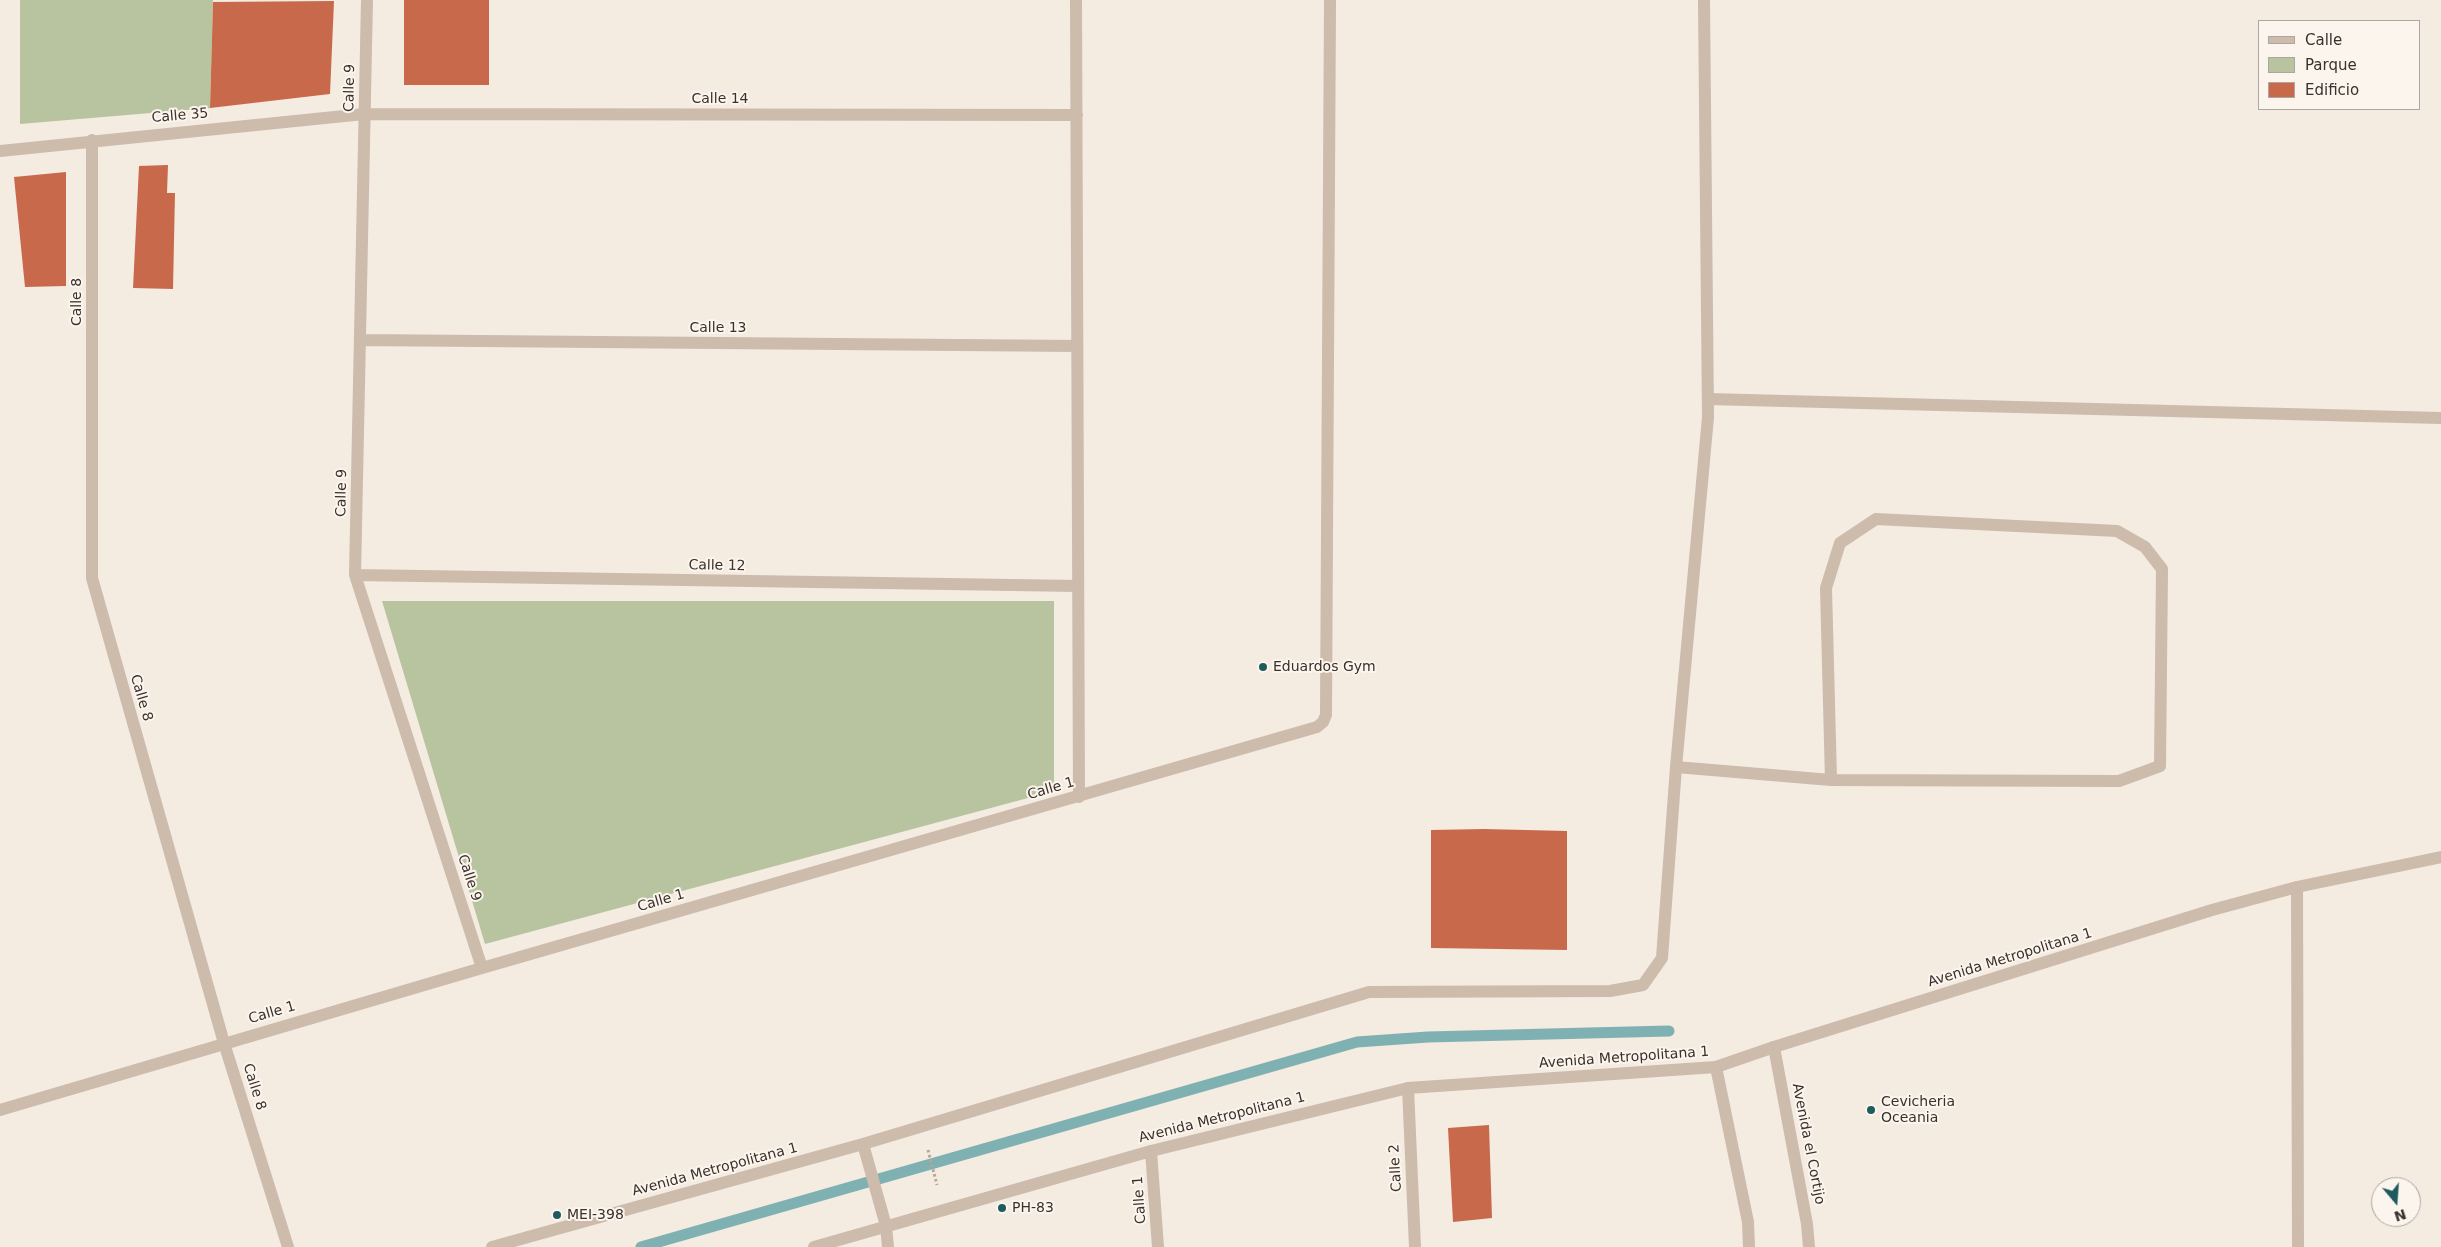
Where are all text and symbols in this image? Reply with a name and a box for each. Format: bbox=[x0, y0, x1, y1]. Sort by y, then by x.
legend bbox=[2258, 20, 2421, 110]
text: Calle bbox=[2305, 31, 2342, 49]
text: Parque bbox=[2305, 56, 2357, 74]
street label: Calle 9 bbox=[341, 64, 359, 112]
text: Edificio bbox=[2305, 81, 2359, 99]
street label: Calle 14 bbox=[691, 91, 749, 107]
street label: Calle 35 bbox=[151, 105, 209, 127]
street label: Calle 8 bbox=[69, 278, 85, 326]
street label: Calle 13 bbox=[689, 320, 747, 336]
street label: Calle 9 bbox=[333, 469, 351, 517]
street label: Calle 12 bbox=[688, 557, 746, 575]
place label: Eduardos Gym bbox=[1273, 659, 1376, 675]
marker: Eduardos Gym bbox=[1257, 661, 1269, 673]
street label: Calle 8 bbox=[126, 673, 156, 723]
street label: Calle 1 bbox=[1026, 774, 1076, 804]
street label: Calle 9 bbox=[454, 853, 484, 903]
street label: Calle 1 bbox=[636, 886, 686, 916]
street label: Avenida Metropolitana 1 bbox=[1926, 925, 2094, 991]
street label: Calle 1 bbox=[247, 998, 297, 1028]
street label: Avenida Metropolitana 1 bbox=[1538, 1044, 1710, 1072]
street label: Calle 8 bbox=[239, 1062, 269, 1112]
street label: Avenida el Cortijo bbox=[1788, 1082, 1828, 1206]
street label: Avenida Metropolitana 1 bbox=[1137, 1089, 1307, 1147]
place label: Cevicheria Oceania bbox=[1881, 1094, 1955, 1126]
marker: Cevicheria Oceania bbox=[1865, 1104, 1877, 1116]
street label: Avenida Metropolitana 1 bbox=[630, 1140, 800, 1200]
street label: Calle 2 bbox=[1386, 1144, 1406, 1192]
street label: Calle 1 bbox=[1130, 1175, 1150, 1225]
north arrow bbox=[2371, 1177, 2421, 1227]
place label: PH-83 bbox=[1012, 1200, 1054, 1216]
marker: PH-83 bbox=[996, 1202, 1008, 1214]
text: N bbox=[2392, 1206, 2408, 1225]
place label: MEI-398 bbox=[567, 1207, 624, 1223]
marker: MEI-398 bbox=[551, 1209, 563, 1221]

